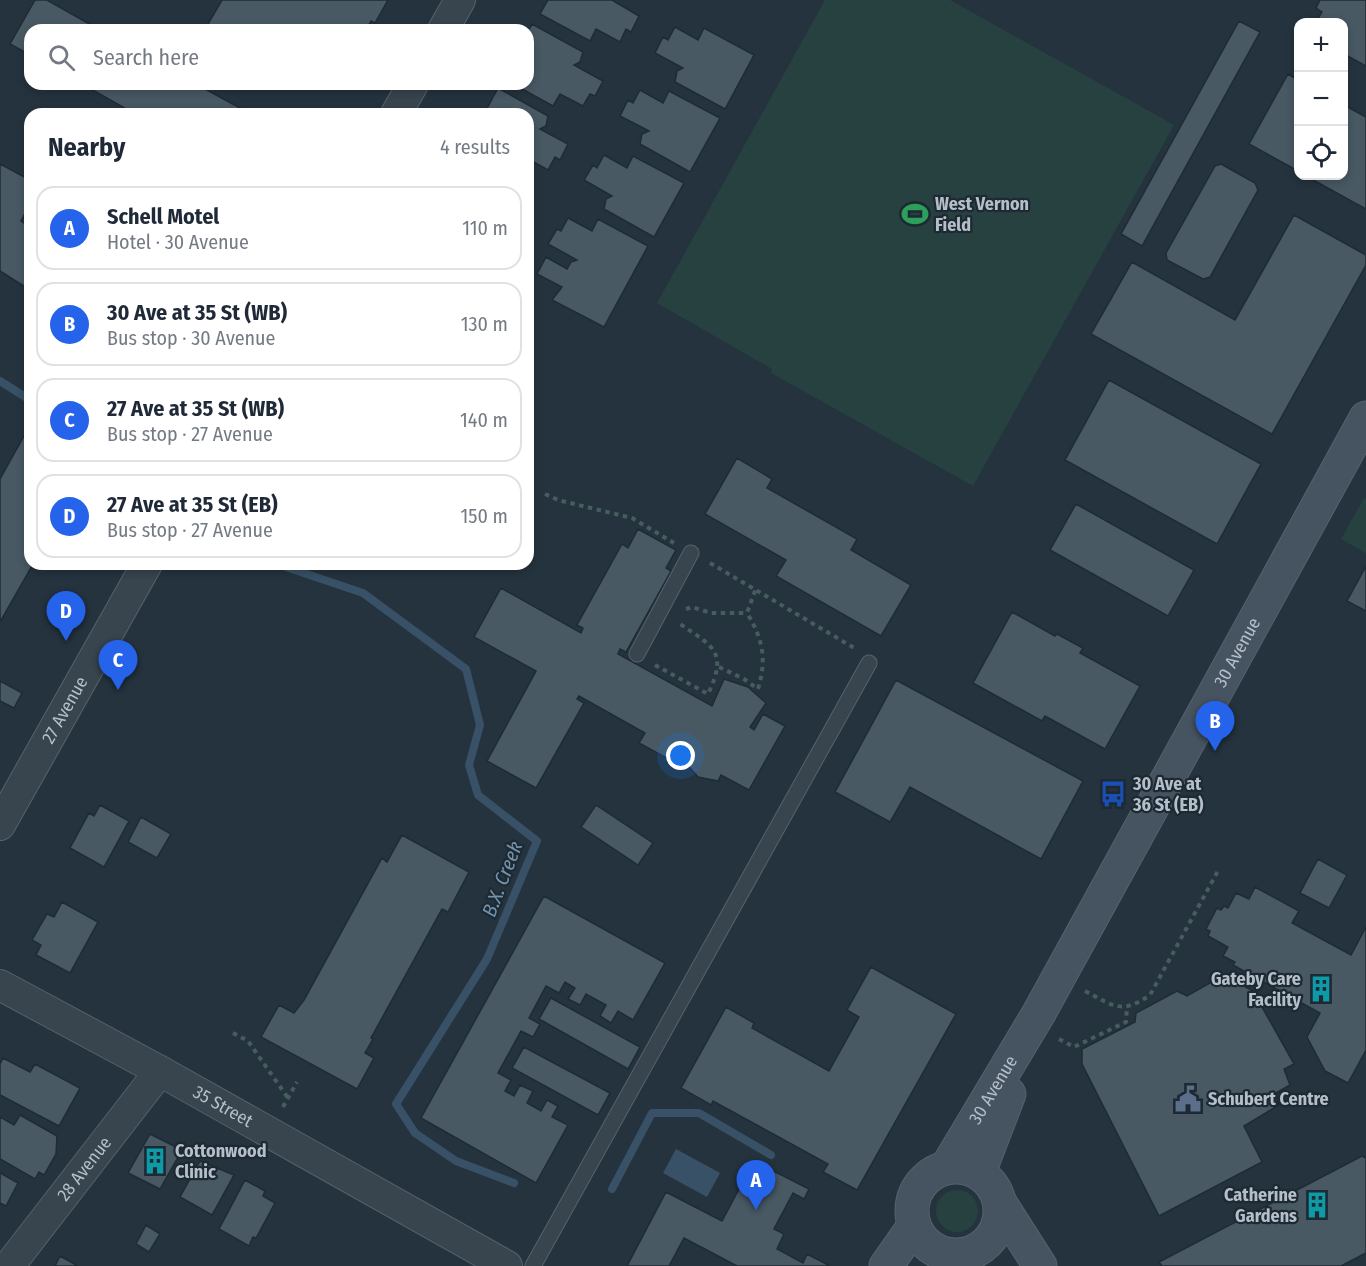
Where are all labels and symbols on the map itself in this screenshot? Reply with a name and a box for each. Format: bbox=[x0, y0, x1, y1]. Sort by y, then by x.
place label: West Vernon Field bbox=[935, 193, 1029, 236]
sports icon: West Vernon Field bbox=[900, 199, 930, 229]
pin: D bbox=[46, 592, 86, 641]
street label: 30 Avenue bbox=[1209, 614, 1265, 691]
pin: C bbox=[98, 640, 138, 690]
street label: 27 Avenue bbox=[37, 672, 92, 747]
pin: B bbox=[1196, 702, 1234, 751]
your location bbox=[666, 741, 695, 770]
place label: 30 Ave at 36 St (EB) bbox=[1132, 773, 1204, 816]
bus stop icon: 30 Ave at 36 St (EB) bbox=[1098, 779, 1128, 809]
water label: B.X. Creek bbox=[477, 838, 527, 920]
place label: Gateby Care Facility bbox=[1211, 968, 1301, 1011]
building icon: Gateby Care Facility bbox=[1306, 974, 1336, 1004]
street label: 30 Avenue bbox=[964, 1051, 1022, 1128]
street label: 35 Street bbox=[189, 1081, 257, 1132]
public building icon: Schubert Centre bbox=[1173, 1084, 1203, 1114]
place label: Schubert Centre bbox=[1208, 1088, 1329, 1110]
street label: 28 Avenue bbox=[53, 1132, 116, 1205]
place label: Cottonwood Clinic bbox=[175, 1140, 266, 1183]
building icon: Cottonwood Clinic bbox=[140, 1146, 170, 1176]
pin: A bbox=[736, 1160, 776, 1210]
place label: Catherine Gardens bbox=[1224, 1184, 1297, 1227]
building icon: Catherine Gardens bbox=[1302, 1190, 1332, 1220]

